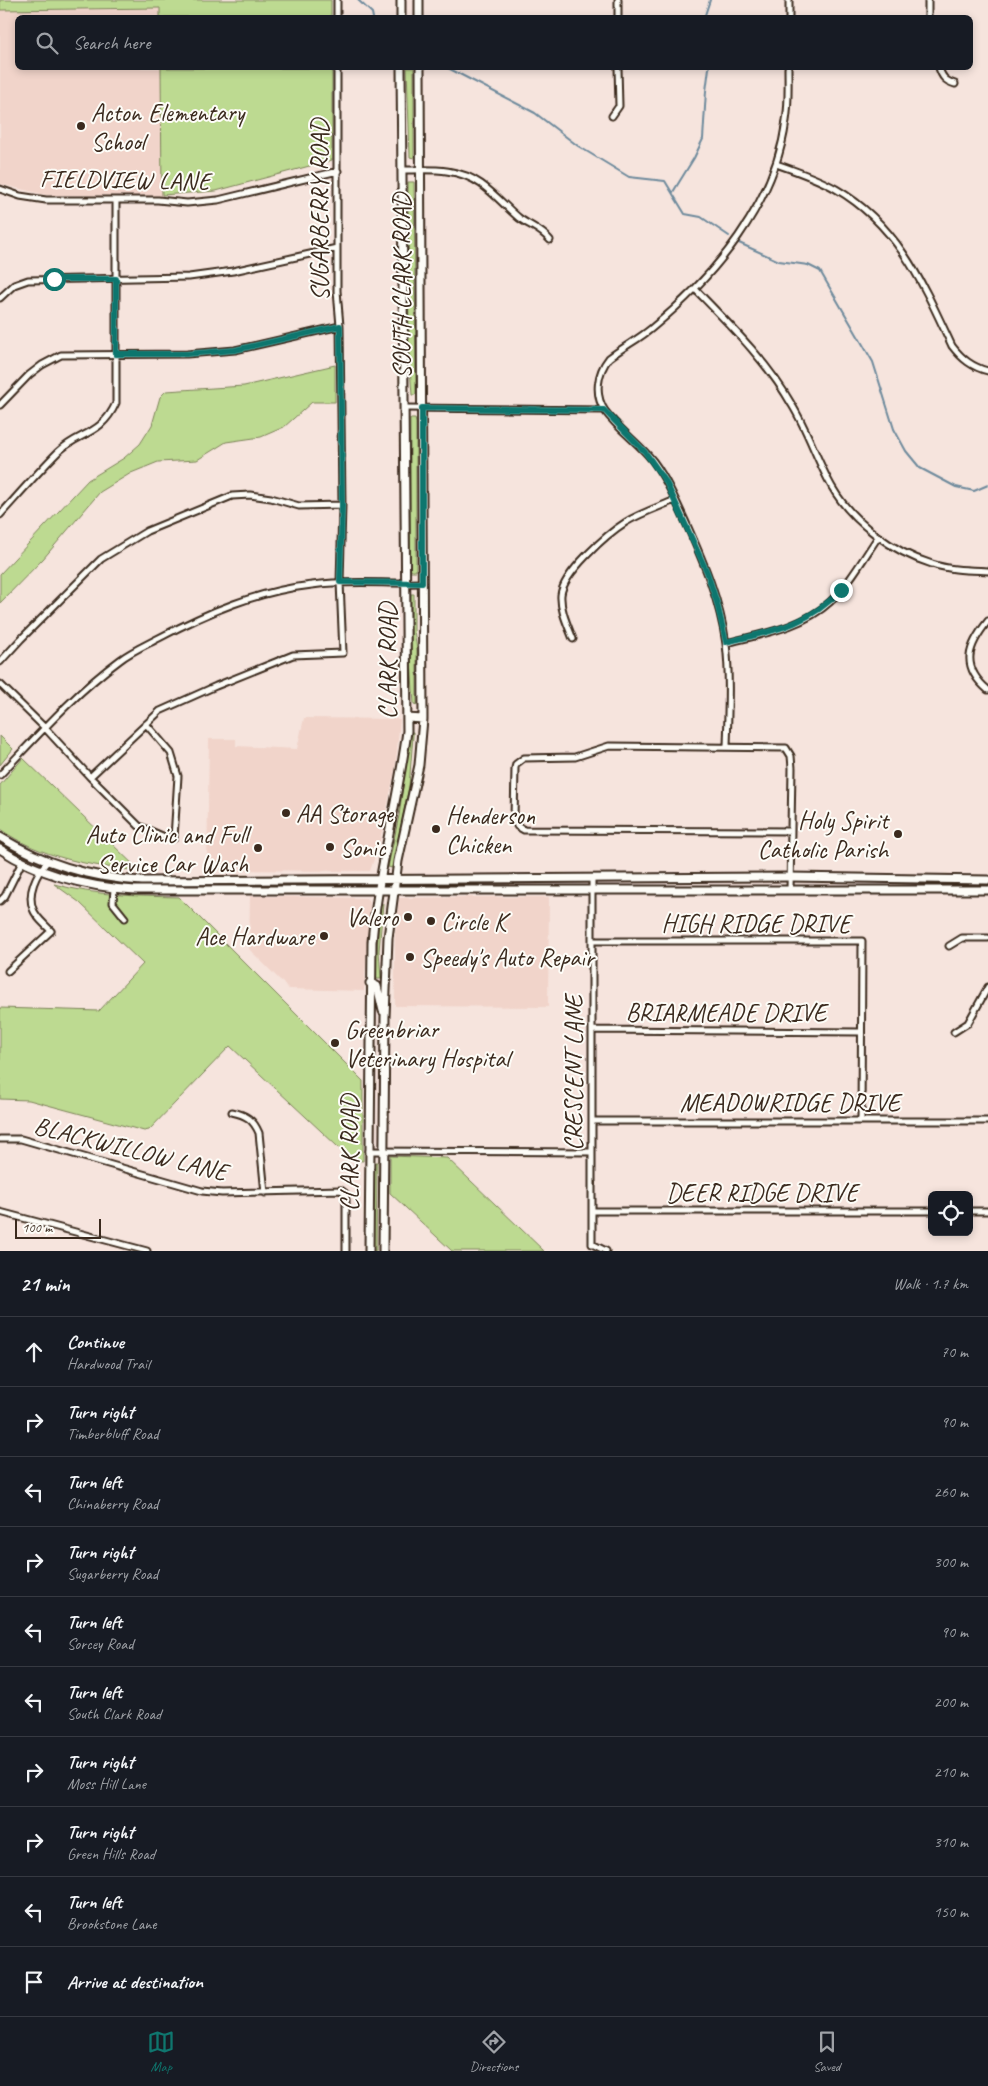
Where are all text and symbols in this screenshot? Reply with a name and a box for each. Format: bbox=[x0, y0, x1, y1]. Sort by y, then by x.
search box bbox=[15, 15, 973, 70]
icon: search bbox=[33, 29, 61, 57]
text: Search here bbox=[73, 31, 150, 55]
place label: Acton Elementary School bbox=[91, 97, 247, 158]
street label: SUGARBERRY ROAD bbox=[304, 116, 336, 301]
marker: Acton Elementary School bbox=[75, 120, 87, 132]
street label: FIELDVIEW LANE bbox=[40, 163, 214, 198]
street label: SOUTH CLARK ROAD bbox=[386, 191, 418, 379]
route start bbox=[43, 268, 66, 291]
route end bbox=[830, 579, 853, 602]
street label: CLARK ROAD bbox=[372, 600, 404, 719]
place label: AA Storage bbox=[296, 798, 395, 830]
place label: Henderson Chicken bbox=[446, 800, 536, 861]
place label: Holy Spirit Catholic Parish bbox=[758, 805, 891, 866]
marker: AA Storage bbox=[280, 807, 292, 819]
place label: Auto Clinic and Full Service Car Wash bbox=[86, 819, 253, 880]
marker: Henderson Chicken bbox=[430, 823, 442, 835]
marker: Holy Spirit Catholic Parish bbox=[892, 828, 904, 840]
place label: Sonic bbox=[340, 832, 387, 864]
marker: Sonic bbox=[324, 841, 336, 853]
marker: Auto Clinic and Full Service Car Wash bbox=[252, 842, 264, 854]
place label: Valero bbox=[346, 902, 399, 934]
place label: Circle K bbox=[441, 906, 511, 938]
street label: HIGH RIDGE DRIVE bbox=[662, 908, 854, 940]
marker: Valero bbox=[402, 911, 414, 923]
marker: Circle K bbox=[425, 915, 437, 927]
place label: Ace Hardware bbox=[195, 921, 316, 953]
marker: Ace Hardware bbox=[318, 930, 330, 942]
place label: Speedy's Auto Repair bbox=[420, 942, 597, 974]
marker: Speedy's Auto Repair bbox=[404, 951, 416, 963]
street label: CRESCENT LANE bbox=[558, 992, 590, 1151]
street label: BRIARMEADE DRIVE bbox=[626, 997, 829, 1029]
place label: Greenbriar Veterinary Hospital bbox=[345, 1014, 514, 1075]
marker: Greenbriar Veterinary Hospital bbox=[329, 1037, 341, 1049]
street label: MEADOWRIDGE DRIVE bbox=[680, 1087, 903, 1119]
street label: CLARK ROAD bbox=[334, 1092, 366, 1211]
street label: BLACKWILLOW LANE bbox=[31, 1110, 234, 1189]
street label: DEER RIDGE DRIVE bbox=[666, 1177, 861, 1209]
map controls bbox=[928, 1191, 973, 1236]
button: locate bbox=[928, 1191, 973, 1236]
scale bar bbox=[15, 1216, 101, 1239]
text: 100 m bbox=[22, 1219, 52, 1236]
text: 21 min bbox=[20, 1271, 70, 1297]
text: Walk · 1.7 km bbox=[893, 1274, 968, 1294]
text: Continue bbox=[67, 1330, 124, 1354]
icon: ahead bbox=[20, 1338, 48, 1366]
text: 70 m bbox=[941, 1342, 968, 1362]
text: Hardwood Trail bbox=[67, 1354, 150, 1374]
text: Turn right bbox=[67, 1400, 134, 1424]
icon: right bbox=[20, 1408, 48, 1436]
text: 90 m bbox=[941, 1412, 968, 1432]
text: Timberbluff Road bbox=[67, 1424, 158, 1444]
text: Turn left bbox=[67, 1470, 122, 1494]
icon: left bbox=[20, 1478, 48, 1506]
text: 260 m bbox=[934, 1482, 968, 1502]
text: Chinaberry Road bbox=[67, 1494, 158, 1514]
text: Turn right bbox=[67, 1540, 134, 1564]
icon: right bbox=[20, 1548, 48, 1576]
text: 300 m bbox=[934, 1552, 968, 1572]
text: Sugarberry Road bbox=[67, 1564, 158, 1584]
text: Turn left bbox=[67, 1610, 122, 1634]
icon: left bbox=[20, 1618, 48, 1646]
text: 90 m bbox=[941, 1622, 968, 1642]
text: Sorcey Road bbox=[67, 1634, 134, 1654]
text: Turn left bbox=[67, 1680, 122, 1704]
icon: left bbox=[20, 1688, 48, 1716]
text: 200 m bbox=[934, 1692, 968, 1712]
text: South Clark Road bbox=[67, 1704, 161, 1724]
text: Turn right bbox=[67, 1750, 134, 1774]
icon: right bbox=[20, 1758, 48, 1786]
text: 210 m bbox=[934, 1762, 968, 1782]
text: Moss Hill Lane bbox=[67, 1774, 146, 1794]
text: Turn right bbox=[67, 1820, 134, 1844]
icon: right bbox=[20, 1828, 48, 1856]
text: 310 m bbox=[934, 1832, 968, 1852]
text: Green Hills Road bbox=[67, 1844, 155, 1864]
text: Turn left bbox=[67, 1890, 122, 1914]
icon: left bbox=[20, 1898, 48, 1926]
text: 150 m bbox=[934, 1902, 968, 1922]
text: Brookstone Lane bbox=[67, 1914, 157, 1934]
icon: arrive bbox=[20, 1968, 48, 1996]
text: Arrive at destination bbox=[67, 1970, 203, 1994]
tab: Map bbox=[147, 2028, 175, 2075]
tab: Directions bbox=[470, 2028, 518, 2075]
tab: Saved bbox=[813, 2028, 841, 2075]

